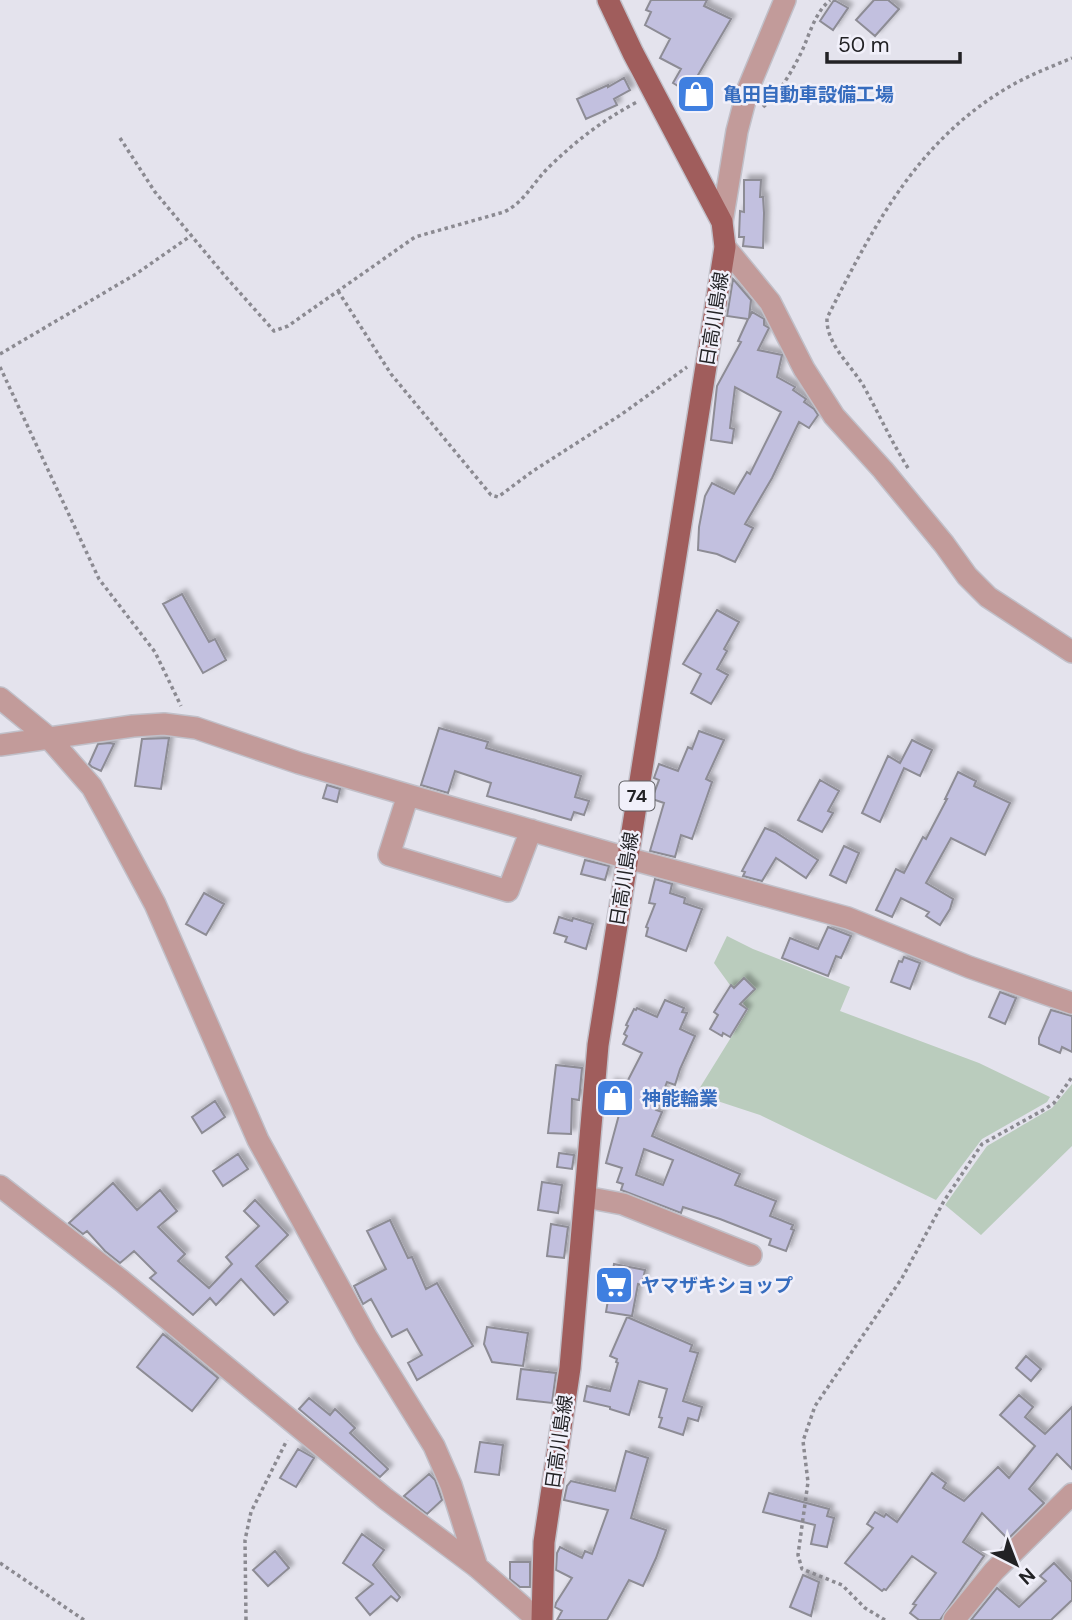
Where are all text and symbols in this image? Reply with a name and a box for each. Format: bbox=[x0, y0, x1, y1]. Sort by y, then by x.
scale bar bbox=[827, 21, 960, 65]
text: 50 m bbox=[838, 31, 889, 59]
shop icon: 亀田自動車設備工場 bbox=[675, 73, 717, 115]
place label: 亀田自動車設備工場 bbox=[723, 82, 894, 107]
street label: 日高川島線 bbox=[694, 270, 734, 368]
road number: 74 bbox=[620, 782, 654, 810]
street label: 日高川島線 bbox=[604, 830, 644, 928]
shop icon: 神能輪業 bbox=[594, 1077, 636, 1119]
place label: 神能輪業 bbox=[642, 1086, 718, 1111]
supermarket icon: ヤマザキショップ bbox=[593, 1264, 635, 1306]
place label: ヤマザキショップ bbox=[641, 1273, 793, 1298]
street label: 日高川島線 bbox=[540, 1393, 578, 1491]
north arrow bbox=[981, 1529, 1051, 1599]
text: N bbox=[1014, 1562, 1041, 1590]

